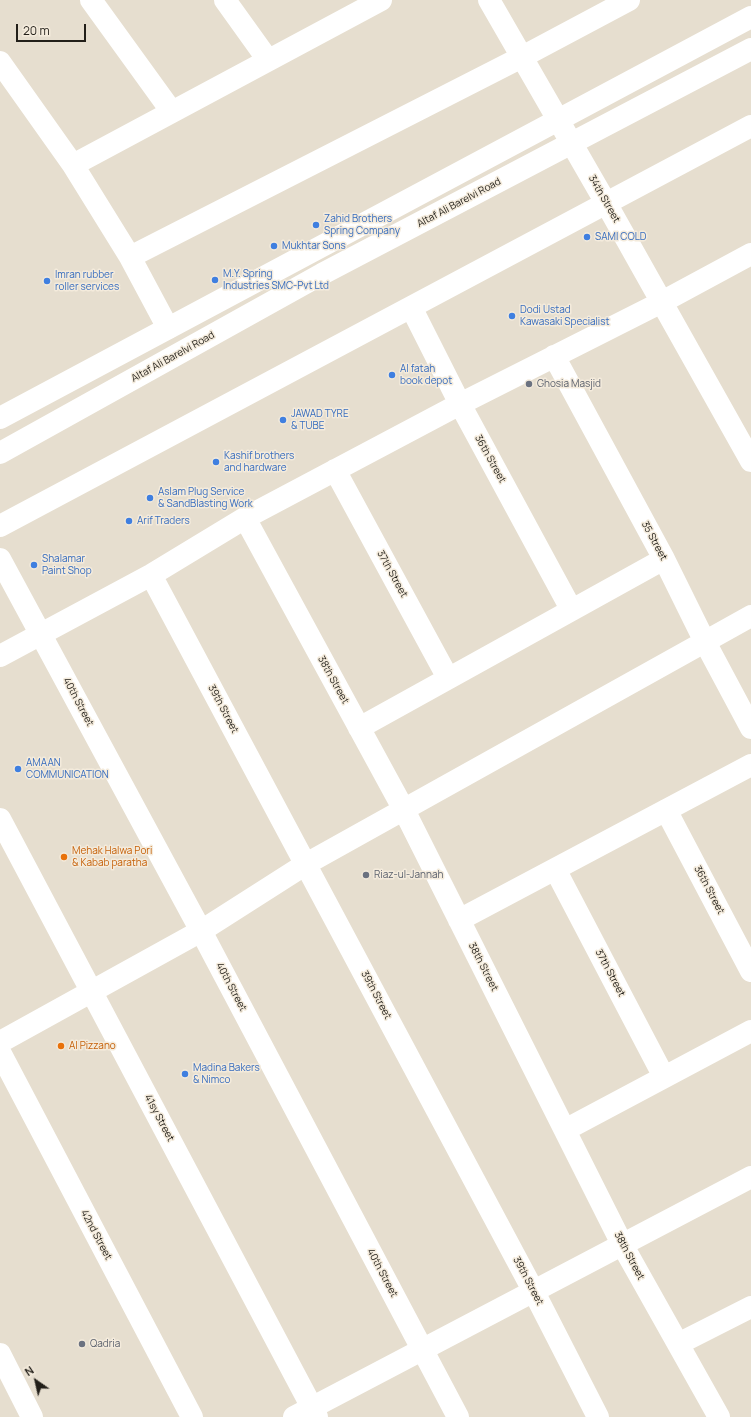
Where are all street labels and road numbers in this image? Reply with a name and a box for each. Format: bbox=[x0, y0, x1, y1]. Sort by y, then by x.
street label: 34th Street bbox=[586, 173, 622, 225]
street label: Altaf Ali Barelvi Road bbox=[415, 176, 503, 230]
street label: Altaf Ali Barelvi Road bbox=[129, 329, 217, 385]
street label: 36th Street bbox=[472, 433, 508, 485]
street label: 35 Street bbox=[639, 519, 669, 563]
street label: 37th Street bbox=[374, 548, 410, 600]
street label: 38th Street bbox=[315, 654, 351, 706]
street label: 40th Street bbox=[60, 676, 96, 728]
street label: 39th Street bbox=[205, 683, 241, 735]
street label: 36th Street bbox=[691, 864, 727, 916]
street label: 38th Street bbox=[466, 941, 500, 993]
street label: 37th Street bbox=[593, 947, 627, 999]
street label: 40th Street bbox=[213, 961, 249, 1013]
street label: 39th Street bbox=[358, 969, 394, 1021]
street label: 41sy Street bbox=[142, 1092, 176, 1144]
street label: 42nd Street bbox=[78, 1208, 114, 1262]
street label: 38th Street bbox=[611, 1230, 647, 1282]
street label: 40th Street bbox=[364, 1247, 400, 1299]
street label: 39th Street bbox=[510, 1255, 546, 1307]

